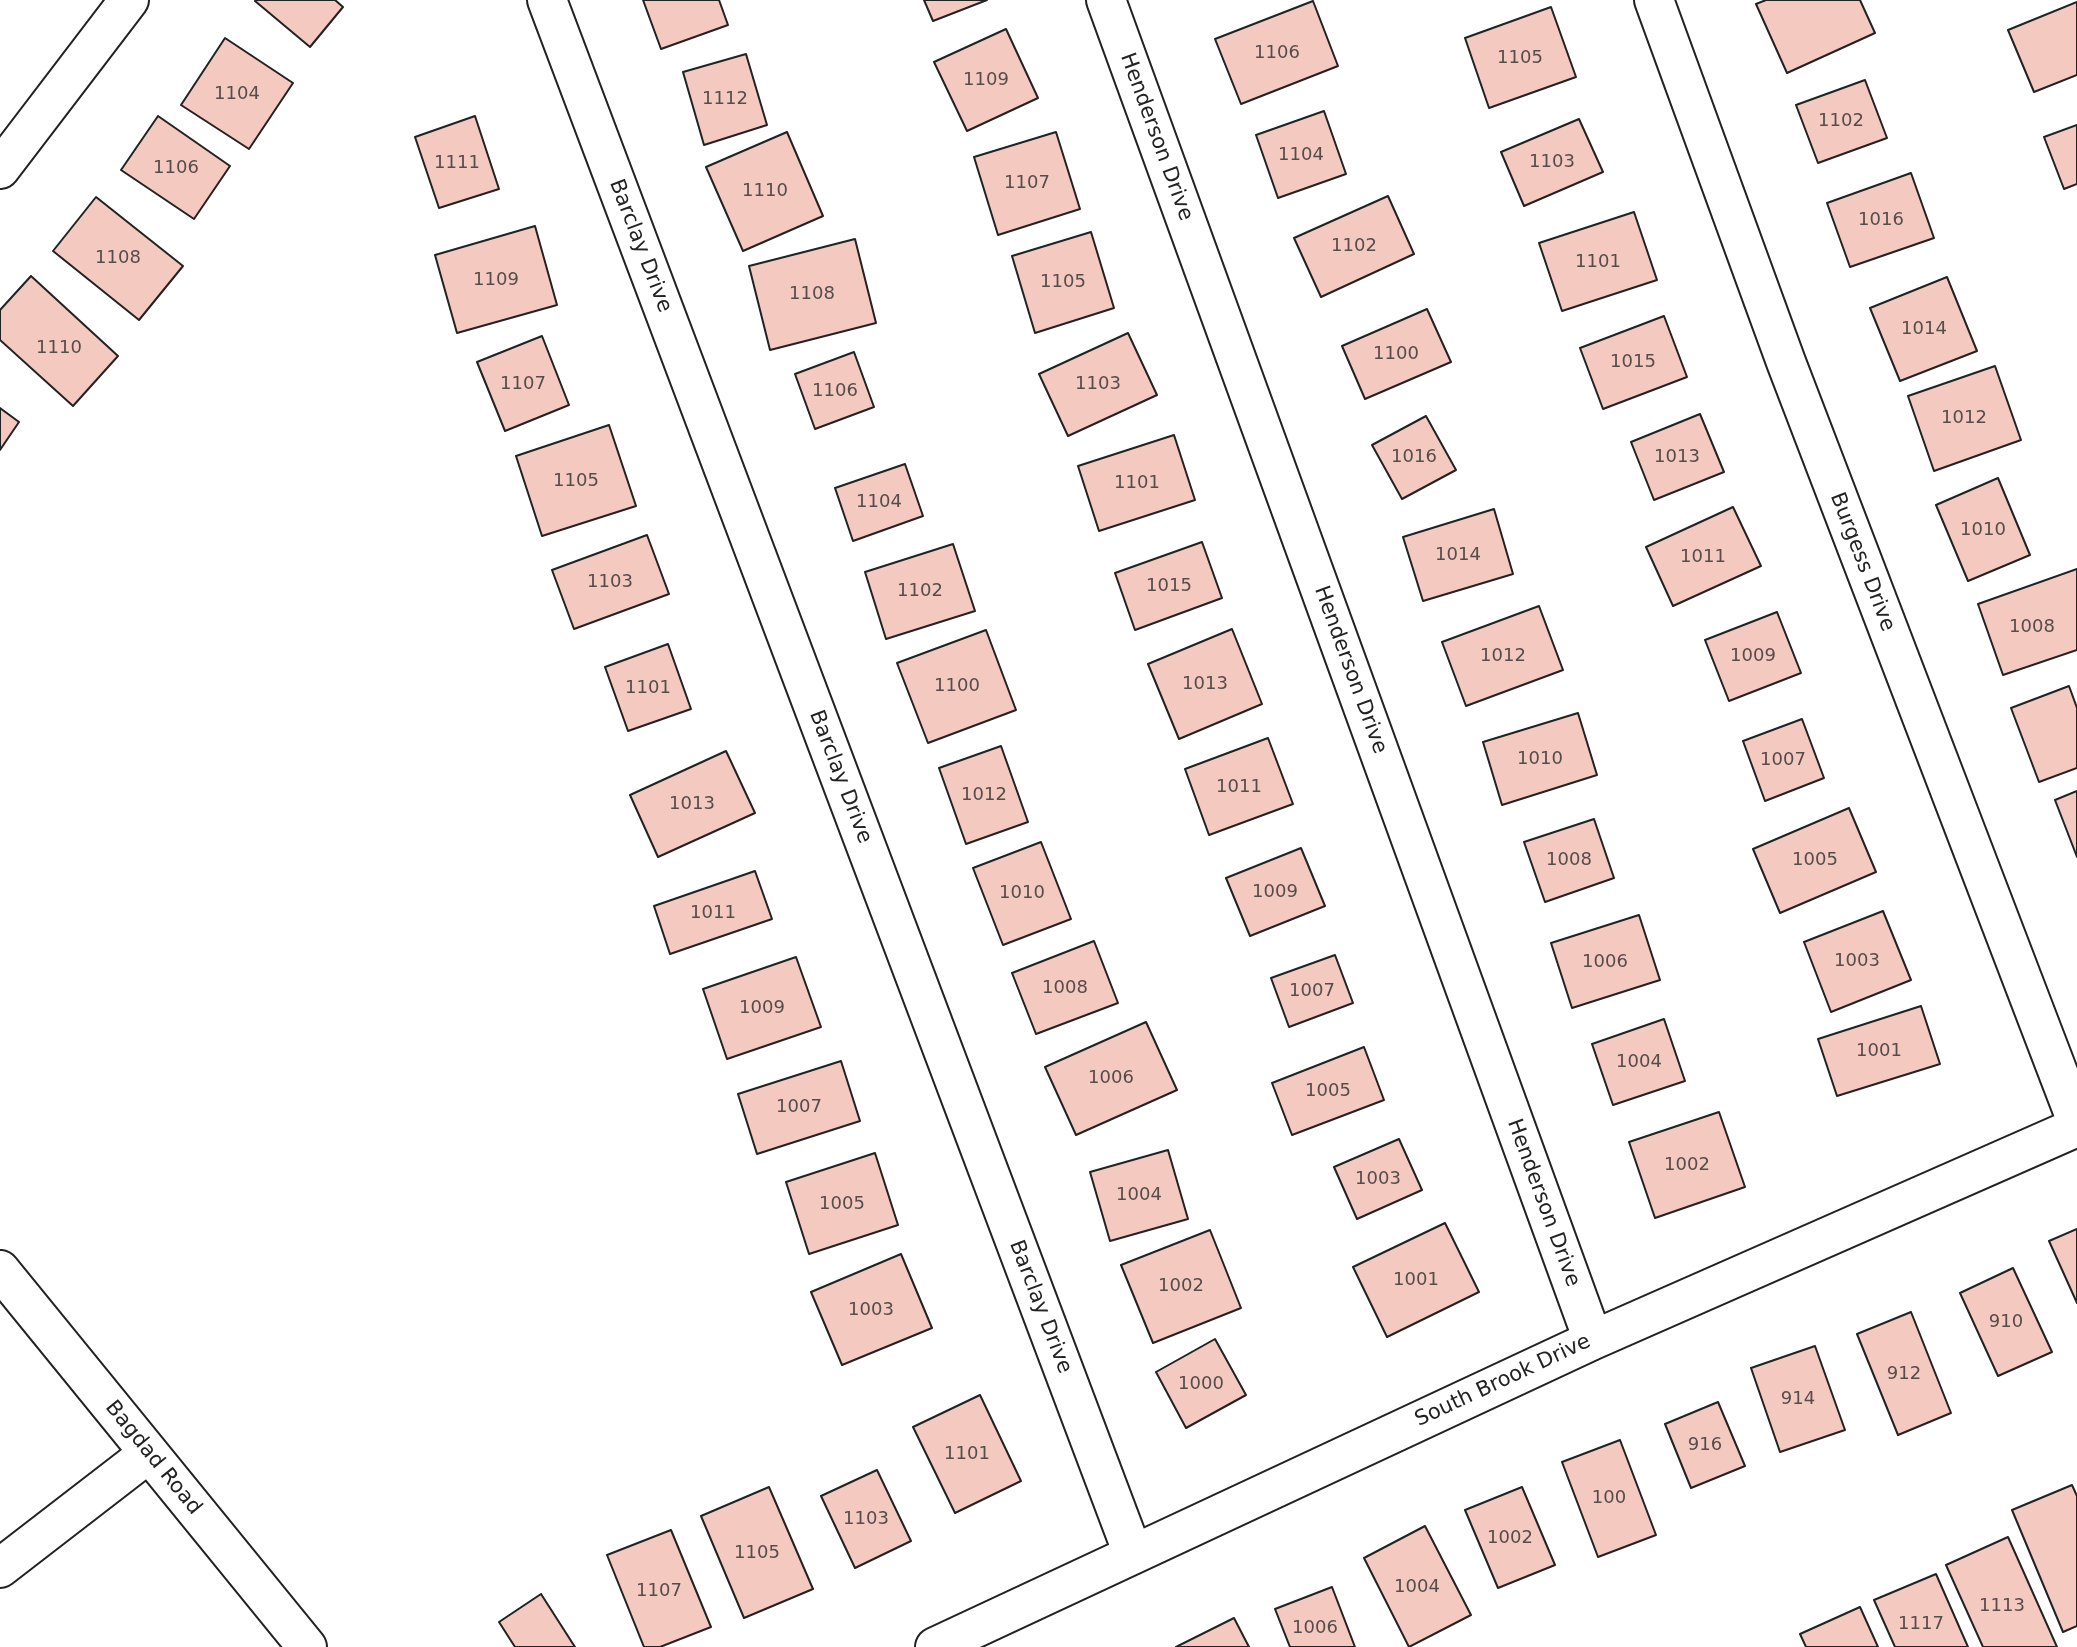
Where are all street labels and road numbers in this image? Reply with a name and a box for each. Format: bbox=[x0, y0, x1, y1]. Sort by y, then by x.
street label: Henderson Drive bbox=[1114, 50, 1198, 224]
street label: Barclay Drive bbox=[603, 176, 677, 316]
street label: Burgess Drive bbox=[1824, 489, 1900, 635]
street label: Henderson Drive bbox=[1308, 583, 1392, 757]
street label: Barclay Drive bbox=[803, 707, 877, 847]
street label: Henderson Drive bbox=[1501, 1116, 1585, 1290]
street label: Barclay Drive bbox=[1003, 1237, 1077, 1377]
street label: South Brook Drive bbox=[1411, 1329, 1595, 1433]
street label: Bagdad Road bbox=[99, 1396, 207, 1520]

